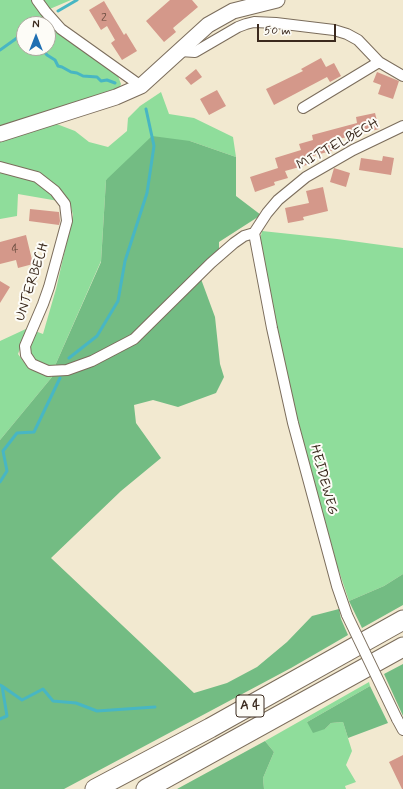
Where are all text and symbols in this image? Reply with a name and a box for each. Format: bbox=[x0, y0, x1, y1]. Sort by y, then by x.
house number: 2 bbox=[101, 11, 107, 25]
north arrow bbox=[16, 16, 56, 56]
scale bar bbox=[259, 16, 338, 42]
text: N bbox=[32, 18, 40, 32]
text: 50 m bbox=[264, 23, 291, 39]
street label: MITTELBECH bbox=[294, 115, 382, 175]
street label: UNTERBECH bbox=[12, 241, 54, 323]
house number: 4 bbox=[12, 242, 18, 256]
street label: HEIDEWEG bbox=[306, 443, 340, 517]
road number: A 4 bbox=[236, 695, 264, 717]

